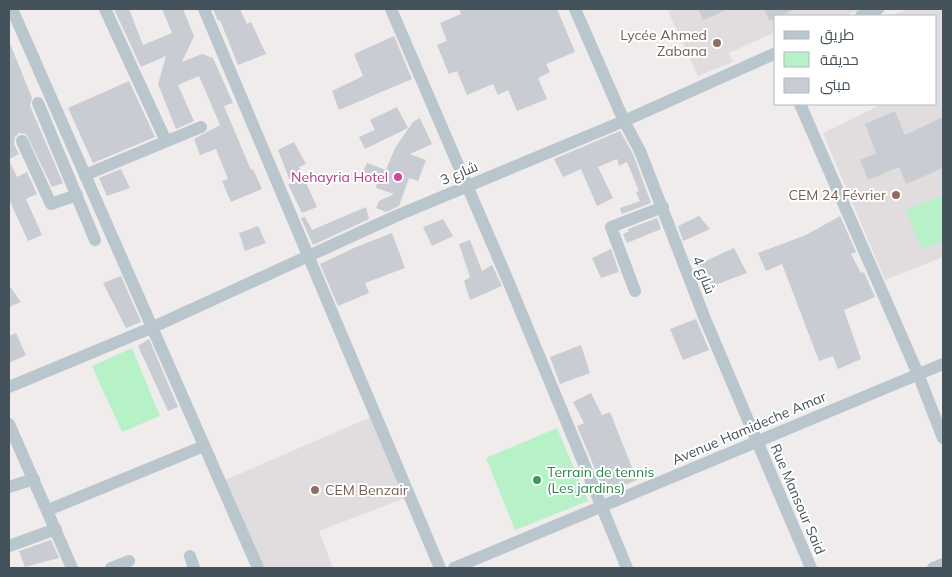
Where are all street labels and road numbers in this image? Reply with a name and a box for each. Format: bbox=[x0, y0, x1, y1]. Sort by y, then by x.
street label: شارع 3 bbox=[437, 157, 481, 189]
street label: شارع 4 bbox=[689, 253, 719, 297]
street label: Avenue Hamideche Amar bbox=[669, 387, 830, 469]
street label: Rue Mansour Said bbox=[767, 441, 829, 557]

